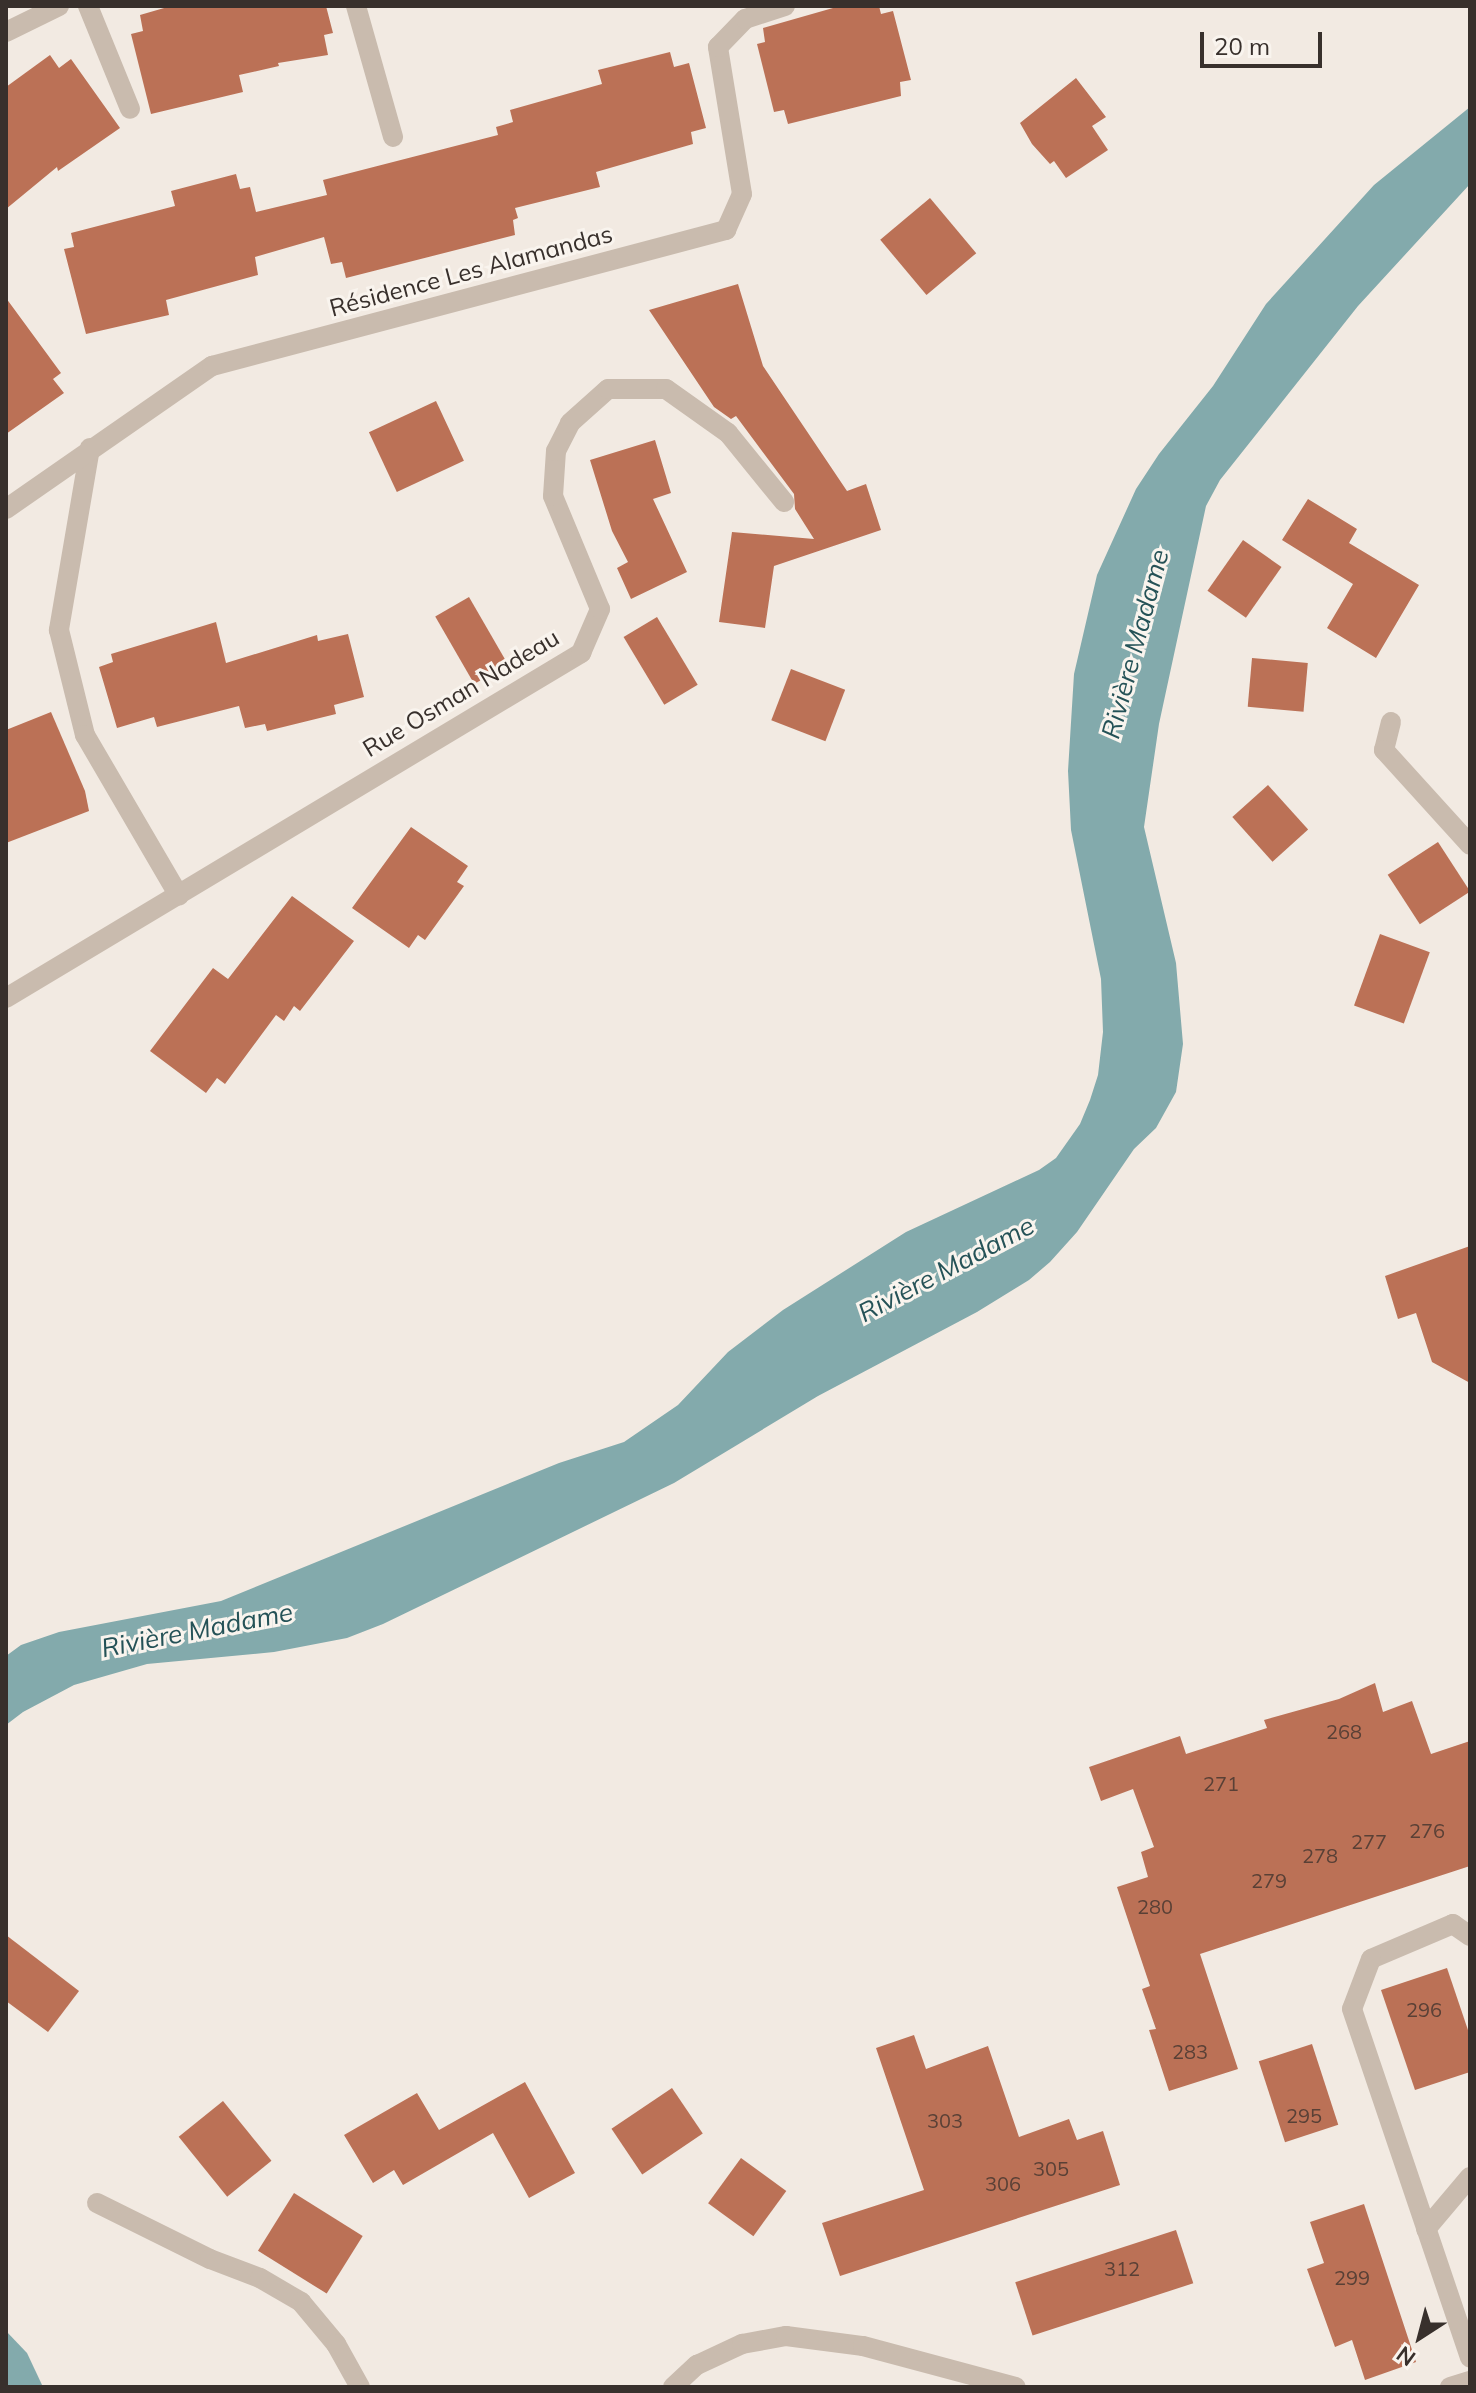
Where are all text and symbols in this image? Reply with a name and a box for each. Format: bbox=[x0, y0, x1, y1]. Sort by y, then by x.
scale bar bbox=[1204, 16, 1326, 66]
text: 20 m bbox=[1214, 31, 1270, 61]
street label: Résidence Les Alamandas bbox=[326, 219, 616, 323]
water label: Rivière Madame bbox=[1095, 546, 1175, 742]
street label: Rue Osman Nadeau bbox=[358, 623, 564, 763]
water label: Rivière Madame bbox=[853, 1210, 1039, 1328]
water label: Rivière Madame bbox=[99, 1596, 295, 1664]
house number: 268 bbox=[1326, 1719, 1362, 1743]
house number: 271 bbox=[1203, 1771, 1239, 1795]
house number: 276 bbox=[1409, 1818, 1445, 1842]
house number: 277 bbox=[1351, 1829, 1387, 1853]
house number: 278 bbox=[1302, 1843, 1338, 1867]
house number: 279 bbox=[1251, 1868, 1287, 1892]
house number: 280 bbox=[1137, 1894, 1173, 1918]
house number: 296 bbox=[1406, 1997, 1442, 2021]
house number: 283 bbox=[1172, 2039, 1208, 2063]
house number: 295 bbox=[1286, 2103, 1322, 2127]
house number: 303 bbox=[927, 2108, 963, 2132]
house number: 305 bbox=[1033, 2156, 1069, 2180]
house number: 306 bbox=[985, 2171, 1021, 2195]
house number: 312 bbox=[1104, 2256, 1140, 2280]
house number: 299 bbox=[1334, 2265, 1370, 2289]
north arrow bbox=[1380, 2297, 1460, 2377]
text: N bbox=[1391, 2340, 1421, 2373]

